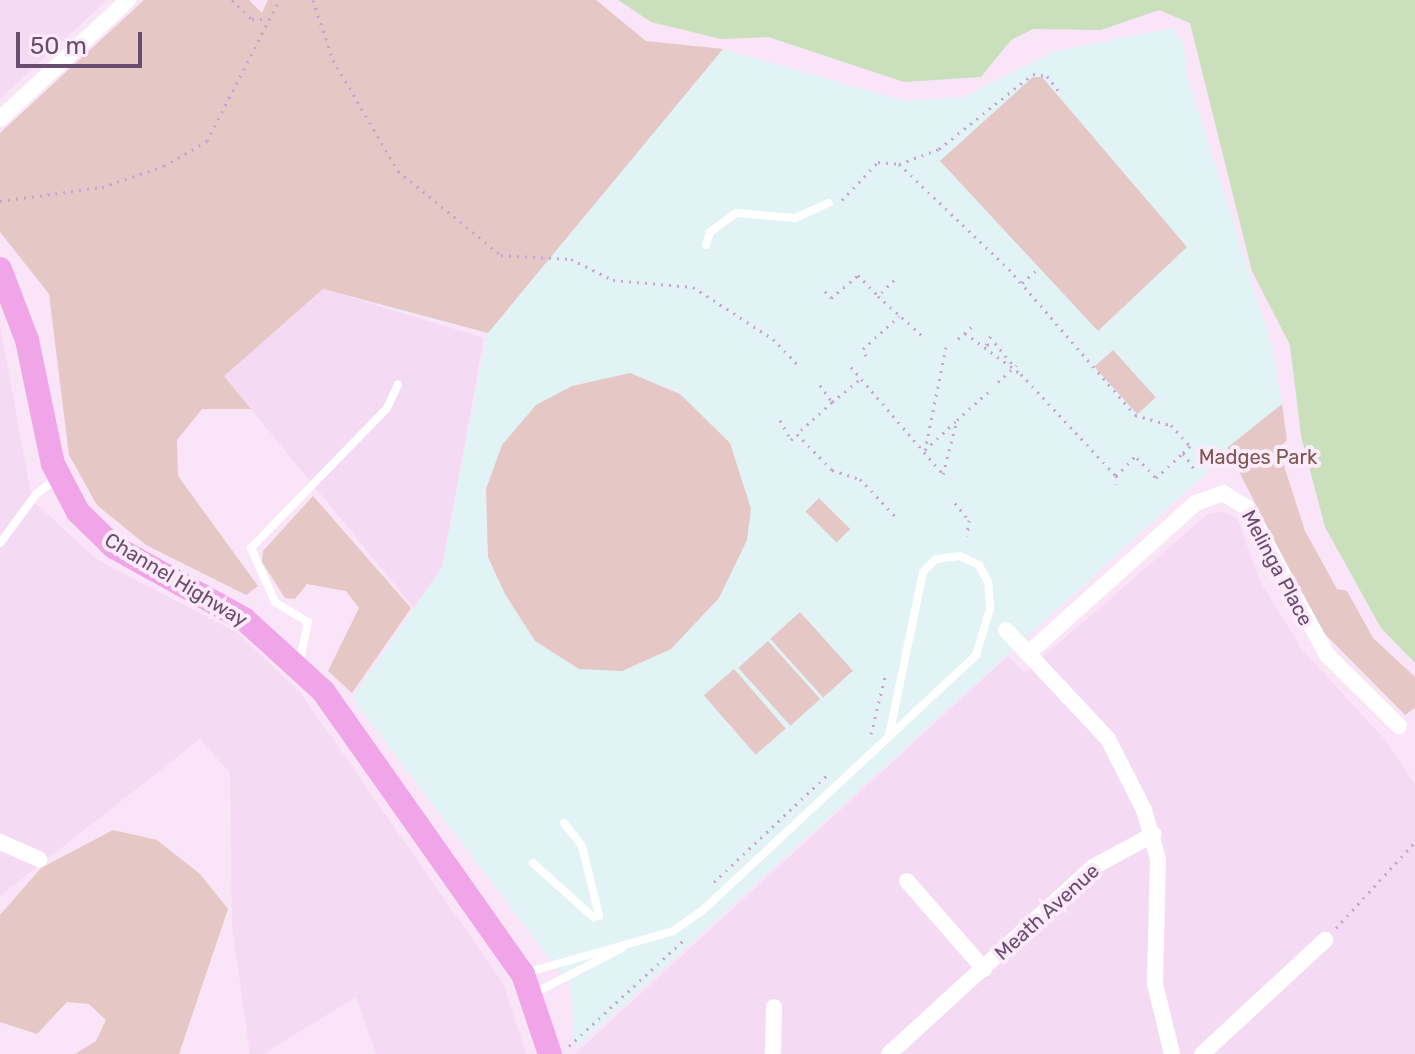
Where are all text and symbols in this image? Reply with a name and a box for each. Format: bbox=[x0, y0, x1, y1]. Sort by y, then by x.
scale bar bbox=[20, 16, 146, 66]
text: 50 m bbox=[30, 32, 87, 60]
park label: Madges Park bbox=[1199, 445, 1317, 469]
street label: Melinga Place bbox=[1236, 506, 1318, 630]
street label: Channel Highway bbox=[100, 528, 252, 632]
street label: Meath Avenue bbox=[990, 859, 1104, 965]

